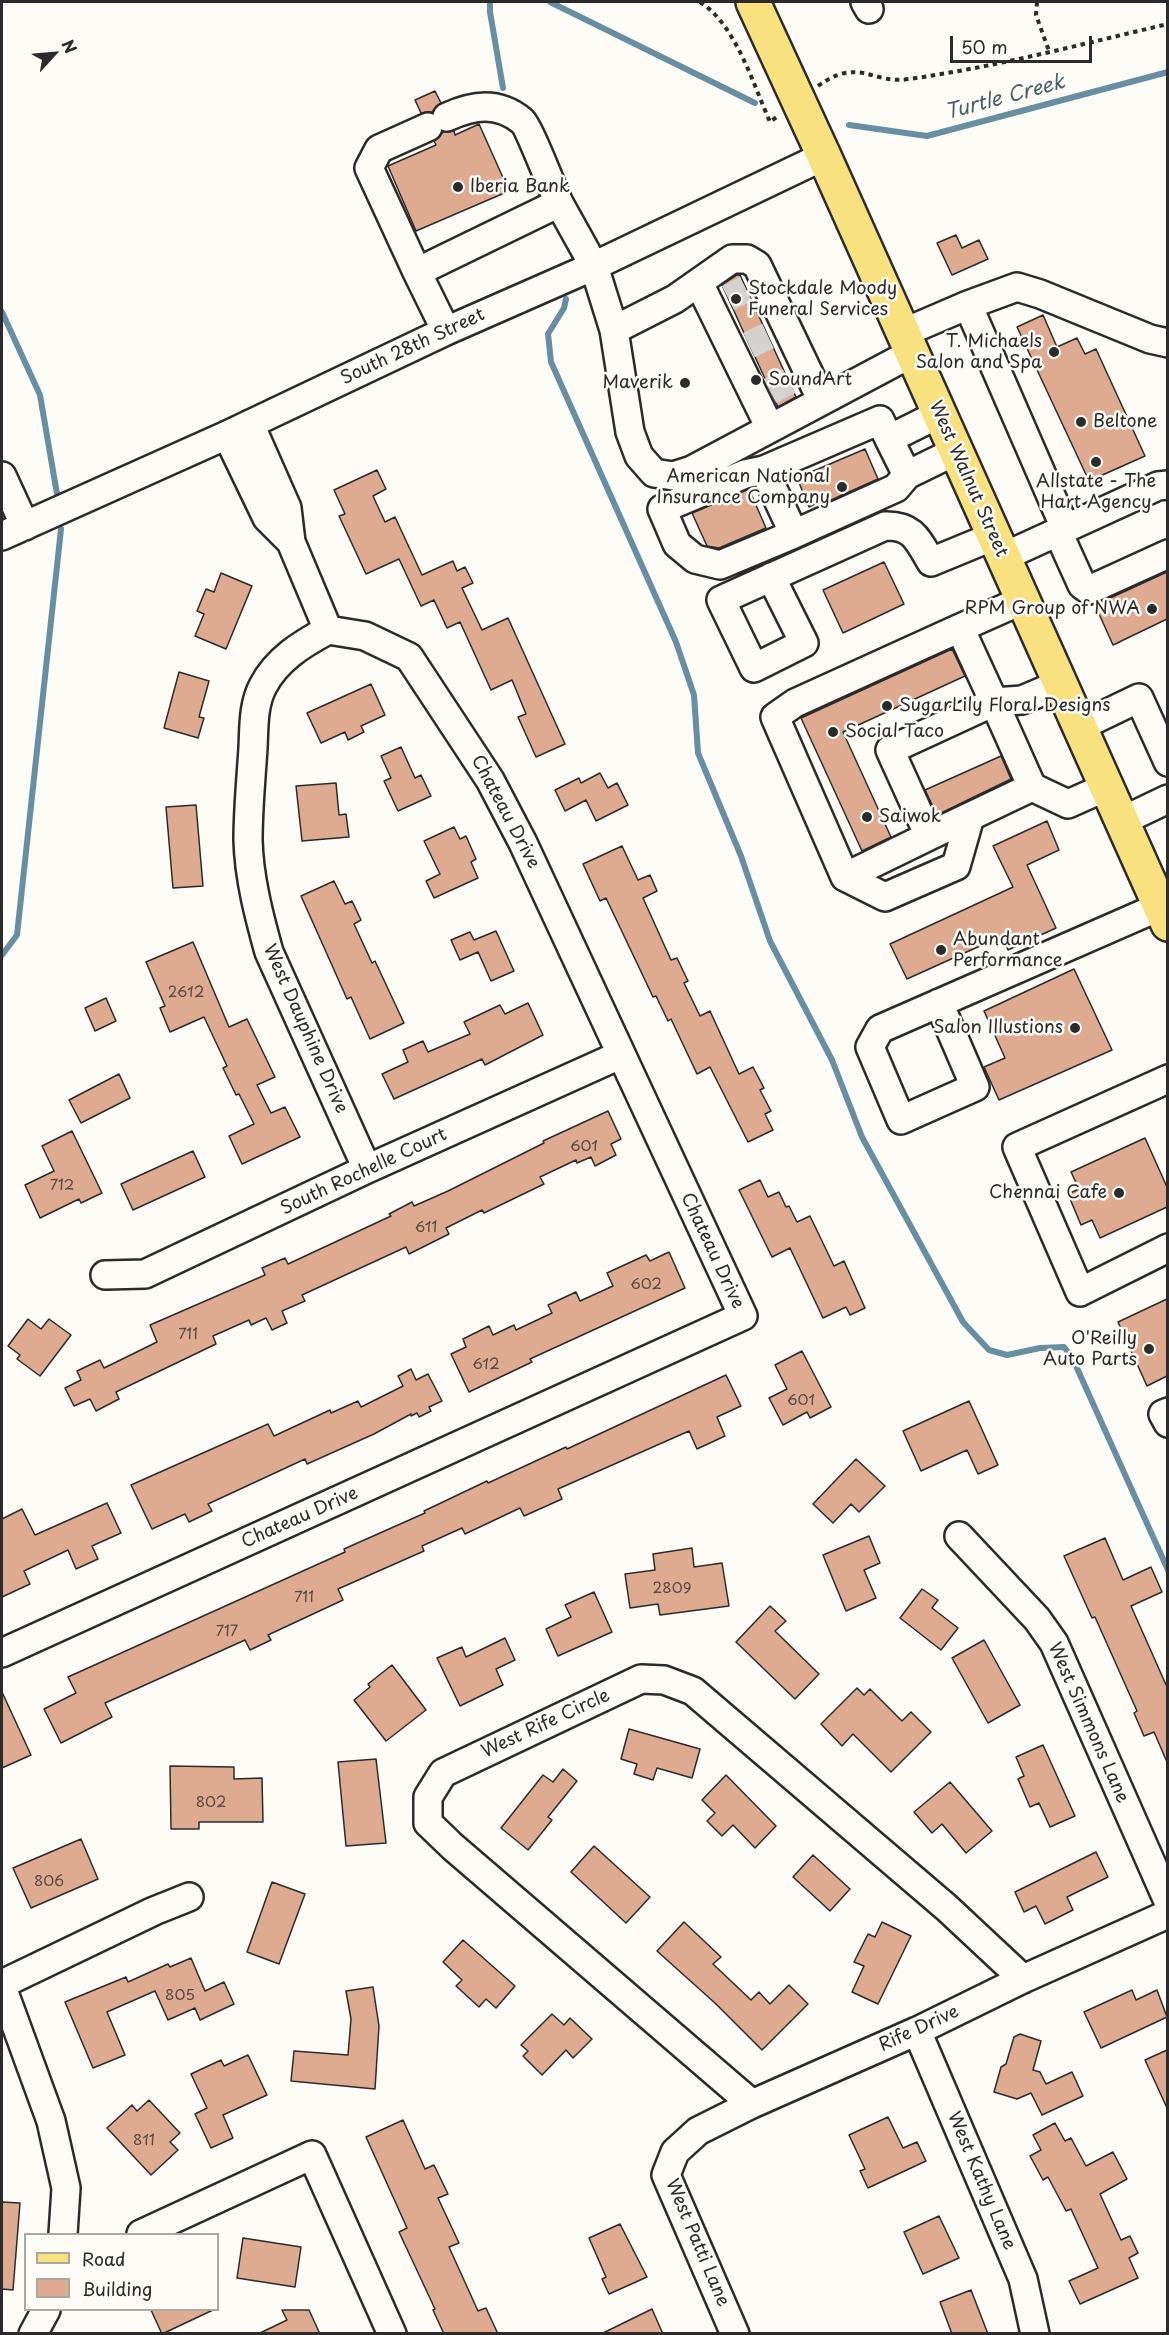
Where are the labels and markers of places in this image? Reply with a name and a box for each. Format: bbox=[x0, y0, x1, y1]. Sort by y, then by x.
place label: Iberia Bank bbox=[470, 176, 570, 198]
marker: Iberia Bank bbox=[451, 180, 465, 194]
place label: Stockdale Moody Funeral Services bbox=[748, 278, 897, 320]
marker: Stockdale Moody Funeral Services bbox=[729, 292, 743, 306]
place label: T. Michaels Salon and Spa bbox=[915, 331, 1042, 374]
marker: T. Michaels Salon and Spa bbox=[1047, 345, 1061, 359]
place label: SoundArt bbox=[768, 369, 852, 391]
place label: Maverik bbox=[602, 372, 673, 394]
marker: SoundArt bbox=[749, 373, 763, 387]
marker: Maverik bbox=[678, 376, 692, 390]
place label: Beltone bbox=[1093, 411, 1157, 433]
marker: Beltone bbox=[1074, 415, 1088, 429]
marker: Allstate - The Hart Agency bbox=[1089, 455, 1103, 469]
place label: American National Insurance Company bbox=[657, 466, 830, 508]
place label: Allstate - The Hart Agency bbox=[1036, 471, 1156, 514]
marker: American National Insurance Company bbox=[835, 480, 849, 494]
place label: RPM Group of NWA bbox=[964, 598, 1140, 620]
marker: RPM Group of NWA bbox=[1145, 602, 1159, 616]
place label: SugarLily Floral Designs bbox=[899, 695, 1110, 717]
marker: SugarLily Floral Designs bbox=[880, 699, 894, 713]
place label: Social Taco bbox=[845, 721, 944, 743]
marker: Social Taco bbox=[826, 725, 840, 739]
place label: Saiwok bbox=[879, 806, 941, 828]
marker: Saiwok bbox=[860, 810, 874, 824]
place label: Abundant Performance bbox=[953, 929, 1063, 972]
marker: Abundant Performance bbox=[934, 943, 948, 957]
place label: Salon Illustions bbox=[933, 1017, 1063, 1039]
marker: Salon Illustions bbox=[1068, 1021, 1082, 1035]
place label: Chennai Cafe bbox=[989, 1182, 1107, 1204]
marker: Chennai Cafe bbox=[1112, 1186, 1126, 1200]
place label: O'Reilly Auto Parts bbox=[1043, 1328, 1137, 1370]
marker: O'Reilly Auto Parts bbox=[1142, 1342, 1156, 1356]

